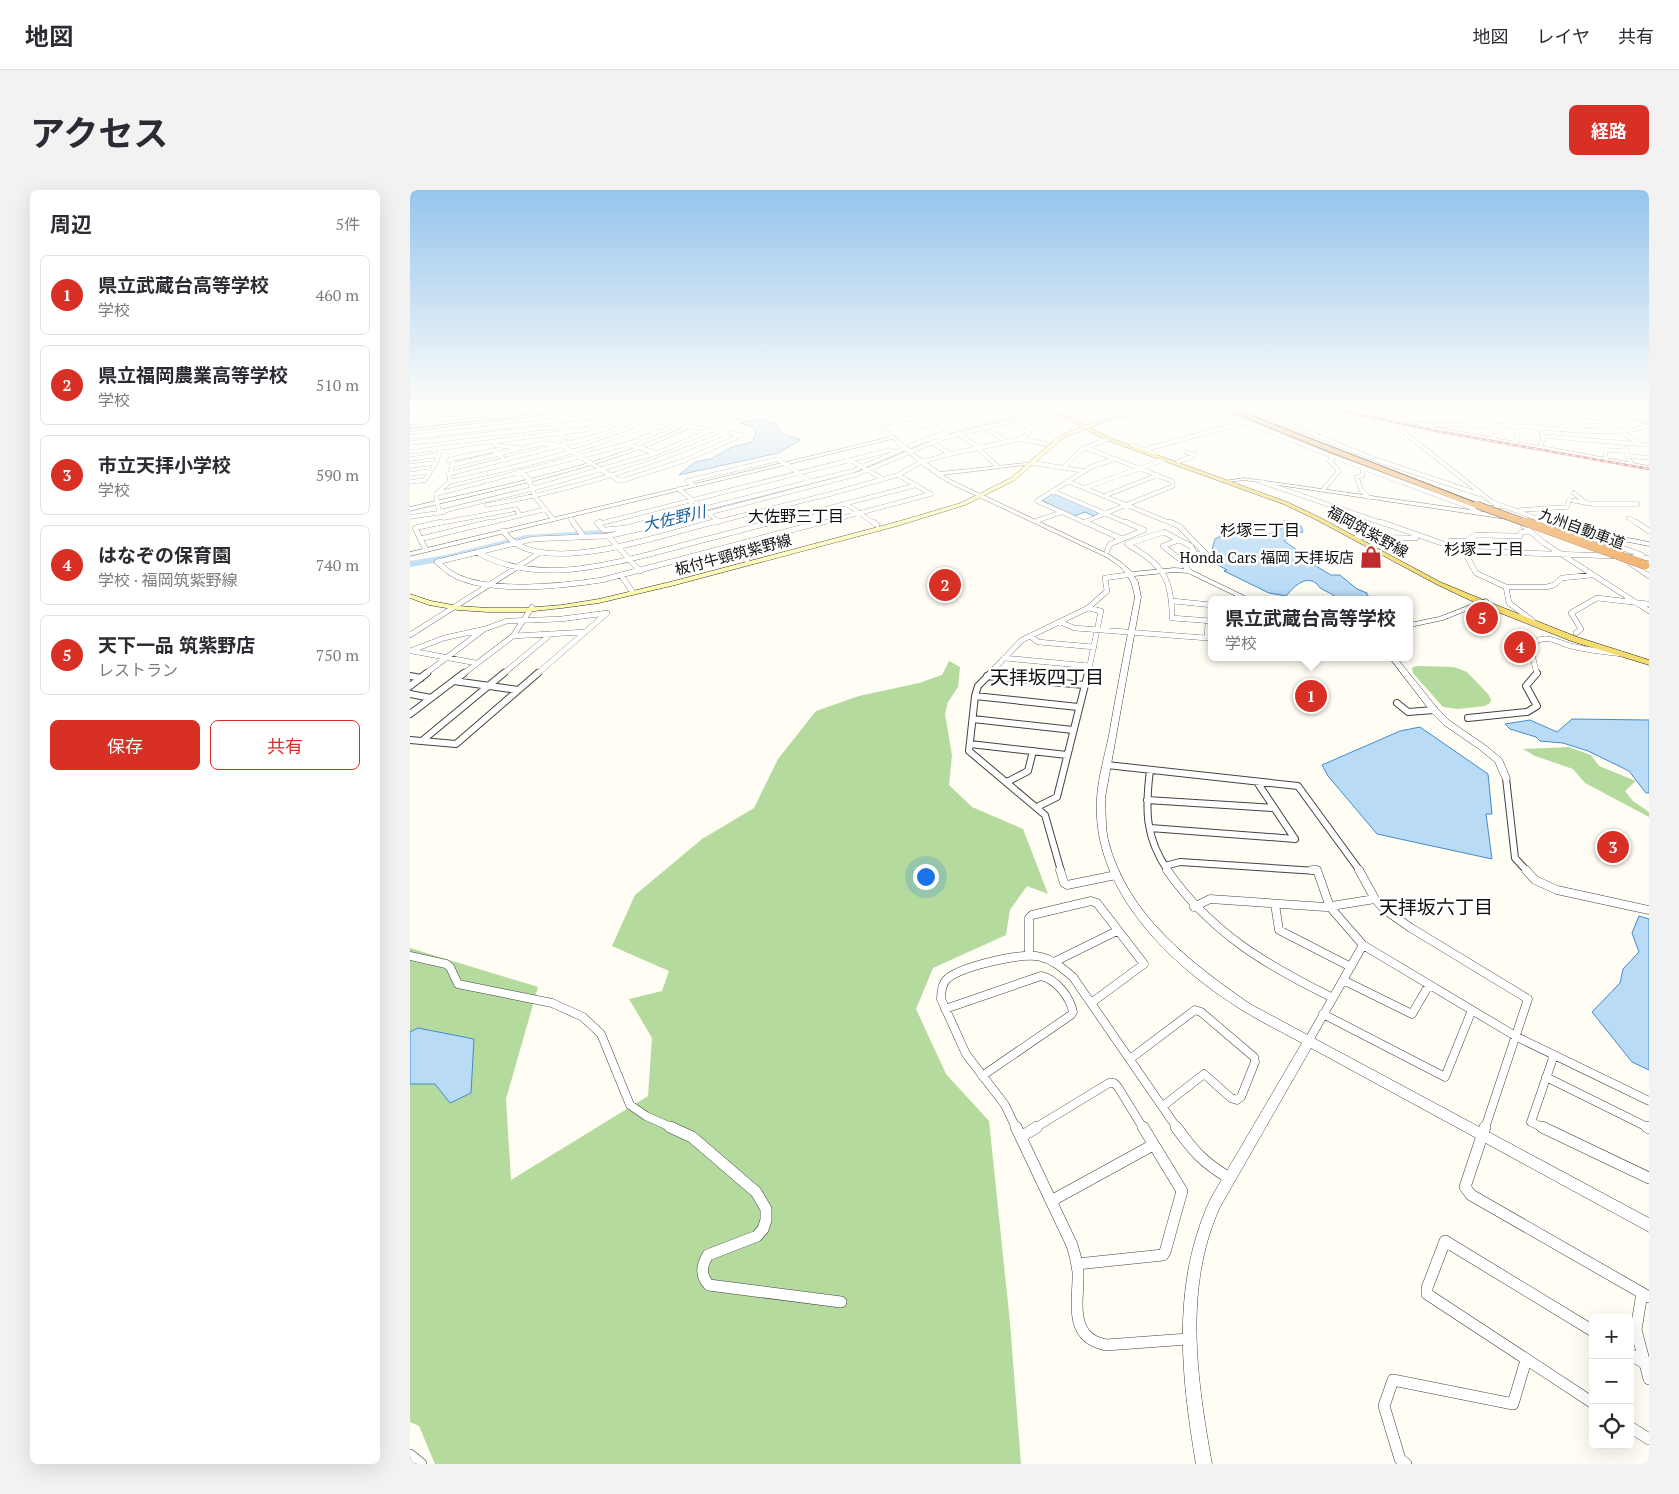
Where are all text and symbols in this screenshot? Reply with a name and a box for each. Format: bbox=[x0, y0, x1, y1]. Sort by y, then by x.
text: 地図 bbox=[25, 20, 73, 52]
text: 地図 bbox=[1473, 24, 1509, 48]
text: レイヤ bbox=[1537, 24, 1590, 48]
text: 共有 bbox=[1618, 24, 1654, 48]
button: 経路 bbox=[1569, 105, 1649, 155]
text: アクセス bbox=[30, 110, 168, 156]
text: 周辺 bbox=[50, 210, 92, 238]
text: 5件 bbox=[335, 213, 360, 235]
text: 県立武蔵台高等学校 bbox=[98, 272, 269, 297]
text: 1 bbox=[62, 284, 72, 306]
text: 460 m bbox=[316, 284, 359, 306]
text: 学校 bbox=[98, 299, 130, 321]
text: 県立福岡農業高等学校 bbox=[98, 362, 288, 387]
text: 2 bbox=[62, 374, 72, 396]
text: 510 m bbox=[316, 374, 359, 396]
text: 学校 bbox=[98, 389, 130, 411]
text: 市立天拝小学校 bbox=[98, 452, 231, 477]
text: 3 bbox=[62, 464, 72, 486]
text: 590 m bbox=[316, 464, 359, 486]
text: 学校 bbox=[98, 479, 130, 501]
water label: 大佐野川 bbox=[640, 500, 710, 536]
street label: 福岡筑紫野線 bbox=[1324, 500, 1412, 562]
street label: 九州自動車道 bbox=[1536, 503, 1628, 553]
district label: 大佐野三丁目 bbox=[748, 505, 844, 527]
district label: 杉塚三丁目 bbox=[1220, 519, 1300, 541]
street label: 板付牛頸筑紫野線 bbox=[672, 529, 794, 579]
district label: 杉塚二丁目 bbox=[1444, 538, 1524, 560]
text: はなぞの保育園 bbox=[98, 542, 231, 567]
shop icon: Honda Cars 福岡 天拝坂店 bbox=[1358, 544, 1384, 570]
place label: Honda Cars 福岡 天拝坂店 bbox=[1180, 547, 1354, 567]
text: 4 bbox=[62, 554, 72, 576]
text: 740 m bbox=[316, 554, 359, 576]
pin: 2 bbox=[929, 566, 961, 604]
text: 学校 · 福岡筑紫野線 bbox=[98, 569, 238, 591]
popup bbox=[1208, 596, 1413, 661]
pin: 5 bbox=[1466, 599, 1498, 637]
text: 県立武蔵台高等学校 bbox=[1225, 605, 1396, 630]
pin: 4 bbox=[1504, 628, 1536, 666]
text: 天下一品 筑紫野店 bbox=[98, 632, 255, 657]
text: 学校 bbox=[1225, 632, 1257, 654]
text: 5 bbox=[62, 644, 72, 666]
text: 750 m bbox=[316, 644, 359, 666]
text: レストラン bbox=[98, 659, 178, 681]
district label: 天拝坂四丁目 bbox=[990, 664, 1104, 689]
pin: 1 bbox=[1295, 677, 1327, 715]
button: 保存 bbox=[50, 720, 200, 770]
button: 共有 bbox=[210, 720, 360, 770]
pin: 3 bbox=[1597, 828, 1629, 866]
your location bbox=[913, 864, 939, 890]
district label: 天拝坂六丁目 bbox=[1379, 894, 1493, 919]
map controls bbox=[1589, 1314, 1634, 1449]
button: + bbox=[1589, 1314, 1634, 1359]
button: − bbox=[1589, 1359, 1634, 1404]
button: locate bbox=[1589, 1404, 1634, 1449]

